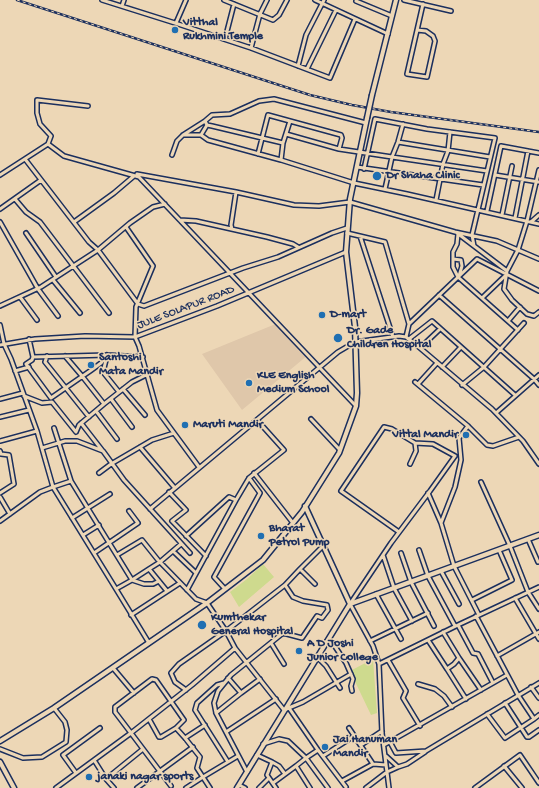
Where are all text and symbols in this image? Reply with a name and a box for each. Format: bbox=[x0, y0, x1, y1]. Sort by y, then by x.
place label: Vitthal Rukhmini Temple bbox=[183, 16, 263, 44]
marker: Vitthal Rukhmini Temple bbox=[170, 25, 180, 35]
place label: Dr Shaha Clinic bbox=[386, 169, 460, 183]
marker: Dr Shaha Clinic bbox=[371, 170, 383, 182]
street label: JULE SOLAPUR ROAD bbox=[135, 283, 237, 333]
place label: D-mart bbox=[330, 308, 366, 322]
marker: D-mart bbox=[317, 310, 327, 320]
place label: Dr. Gade Children Hospital bbox=[347, 324, 431, 352]
marker: Dr. Gade Children Hospital bbox=[332, 332, 344, 344]
place label: Santoshi Mata Mandir bbox=[99, 351, 163, 379]
marker: Santoshi Mata Mandir bbox=[86, 360, 96, 370]
place label: KLE English Medium School bbox=[257, 369, 329, 397]
marker: KLE English Medium School bbox=[244, 378, 254, 388]
place label: Maruti Mandir bbox=[193, 418, 263, 432]
marker: Maruti Mandir bbox=[180, 420, 190, 430]
place label: Vittal Mandir bbox=[392, 428, 458, 442]
marker: Vittal Mandir bbox=[461, 430, 471, 440]
place label: Bharat Petrol Pump bbox=[269, 522, 329, 550]
marker: Bharat Petrol Pump bbox=[256, 531, 266, 541]
place label: Kumthekar General Hospital bbox=[211, 611, 293, 639]
marker: Kumthekar General Hospital bbox=[196, 619, 208, 631]
place label: A D Joshi Junior College bbox=[307, 637, 378, 665]
marker: A D Joshi Junior College bbox=[294, 646, 304, 656]
place label: Jai Hanuman Mandir bbox=[333, 733, 397, 761]
marker: Jai Hanuman Mandir bbox=[320, 742, 330, 752]
place label: janaki nagar sports bbox=[97, 770, 193, 784]
marker: janaki nagar sports bbox=[84, 772, 94, 782]

